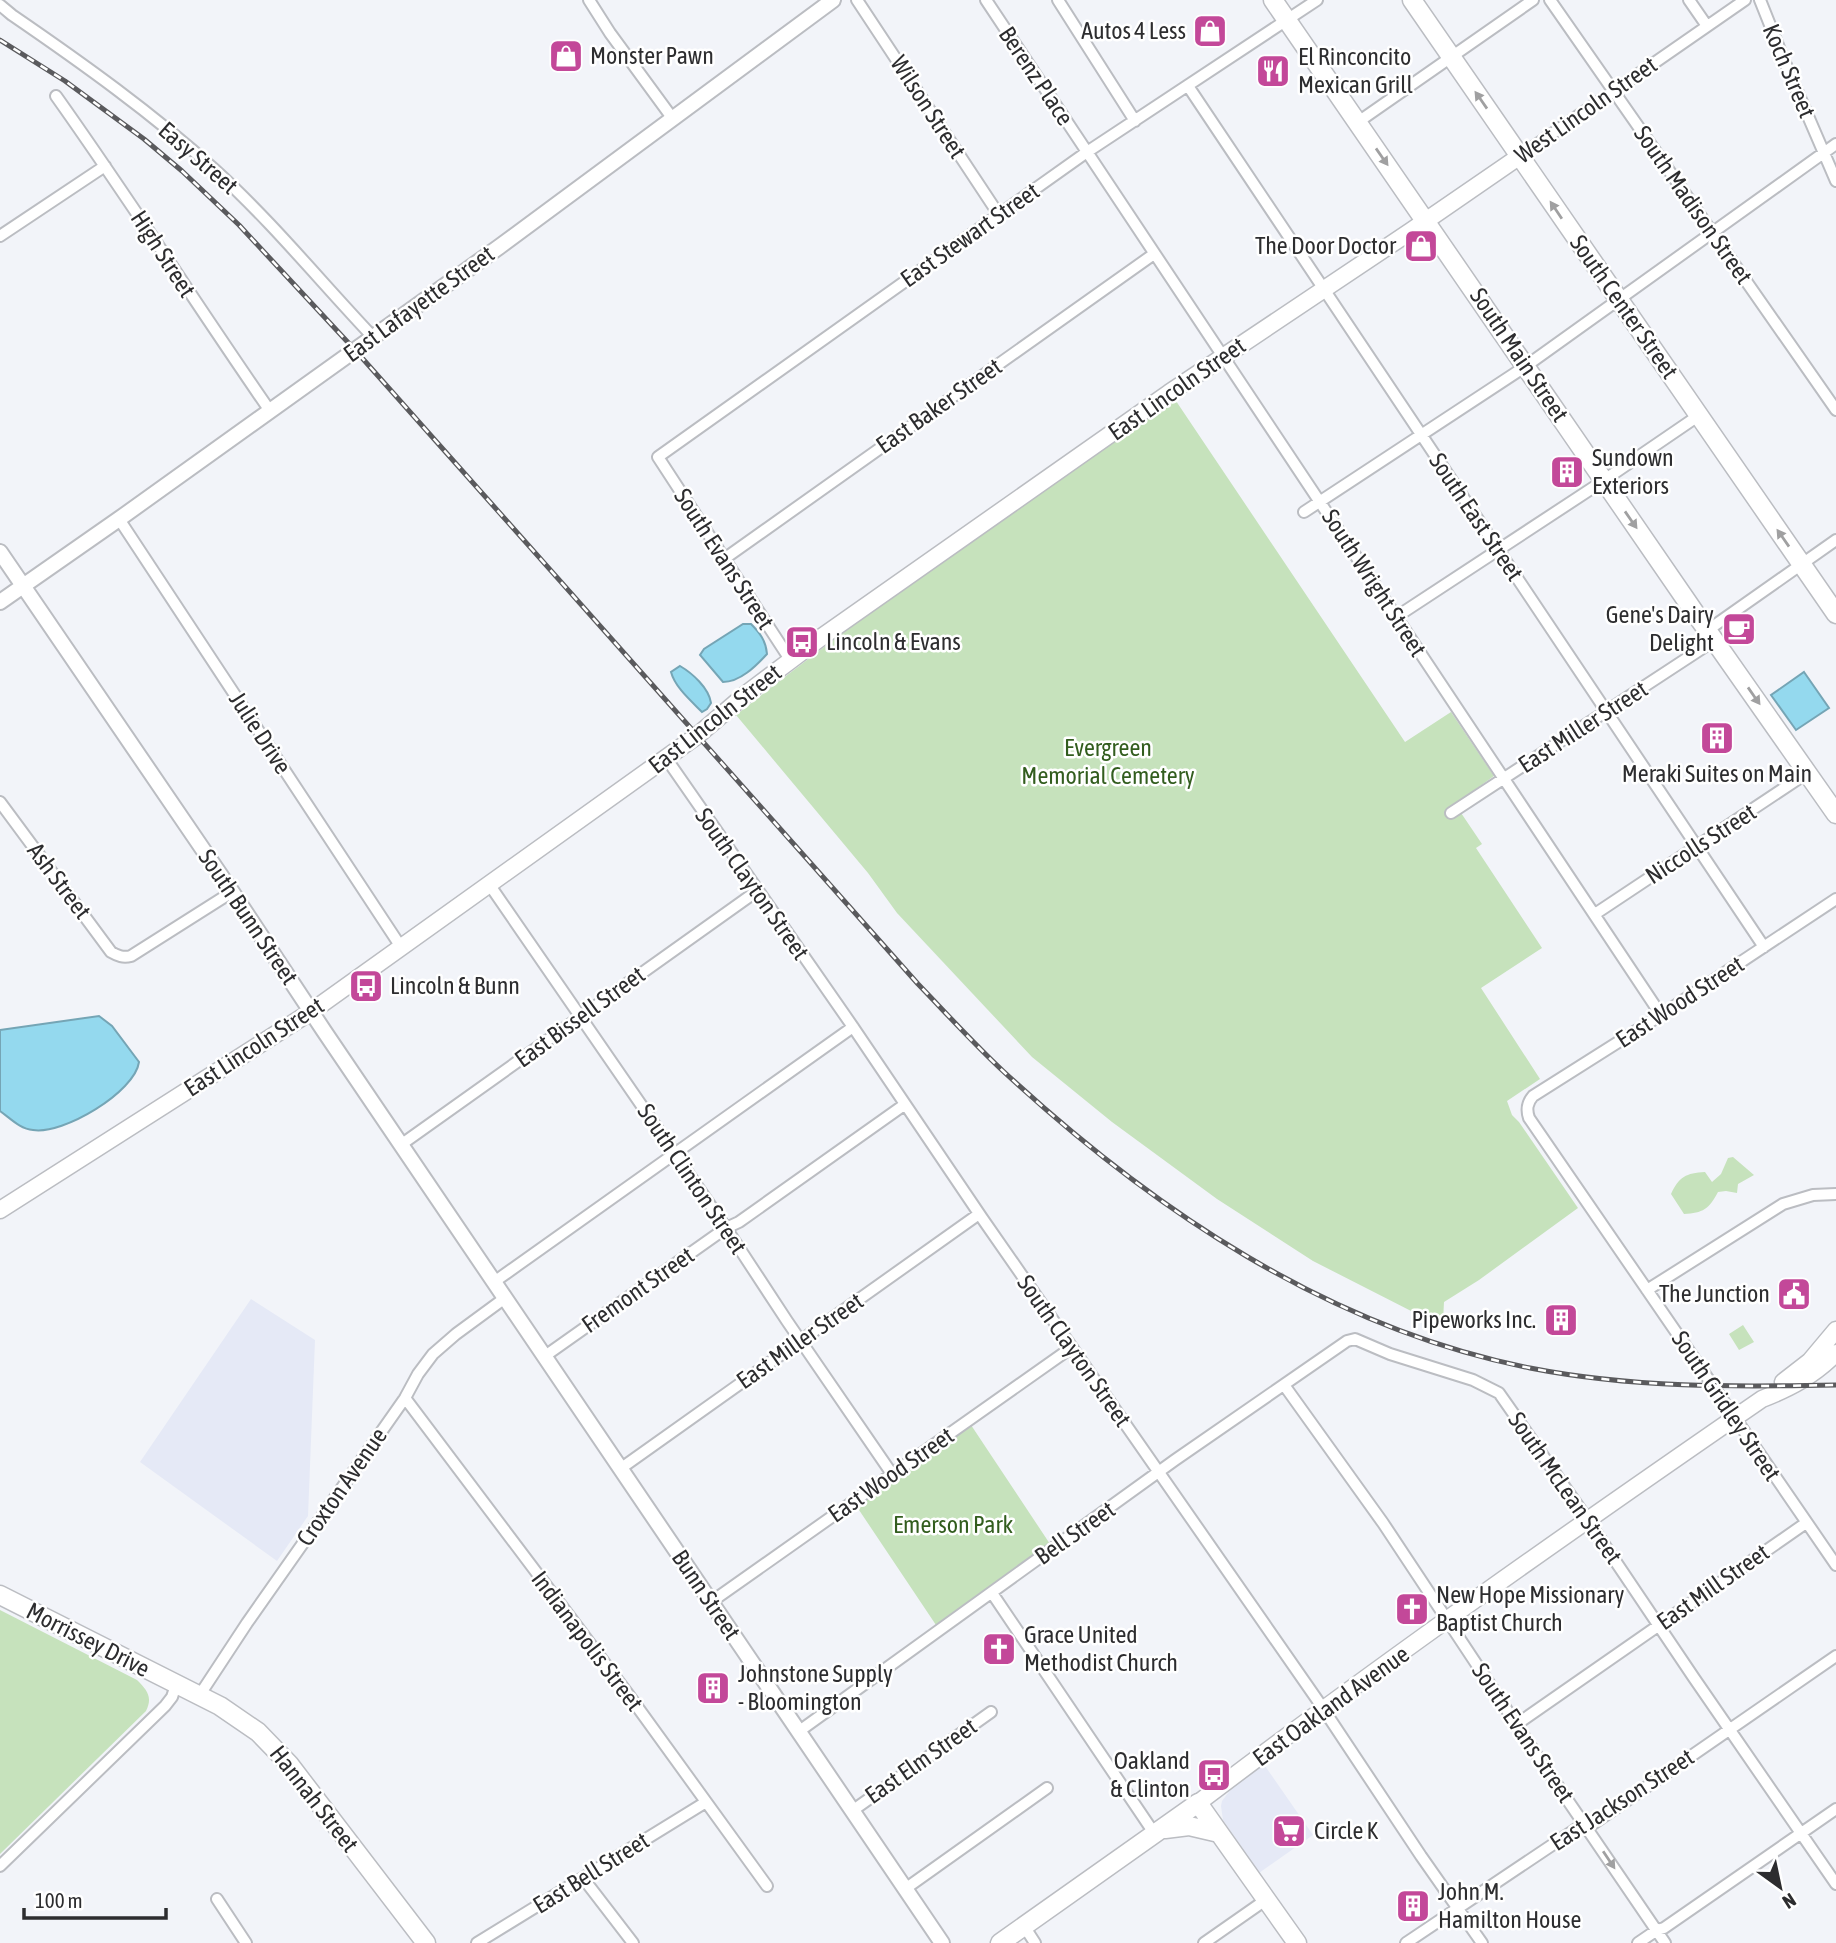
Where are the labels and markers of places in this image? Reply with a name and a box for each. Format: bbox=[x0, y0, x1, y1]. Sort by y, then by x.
shop icon: Autos 4 Less bbox=[1191, 12, 1229, 50]
place label: Autos 4 Less bbox=[1081, 17, 1186, 44]
shop icon: Monster Pawn bbox=[547, 37, 585, 75]
place label: Monster Pawn bbox=[590, 42, 714, 69]
place label: El Rinconcito Mexican Grill bbox=[1298, 43, 1414, 98]
restaurant icon: El Rinconcito Mexican Grill bbox=[1254, 52, 1292, 90]
shop icon: The Door Doctor bbox=[1402, 227, 1440, 265]
place label: The Door Doctor bbox=[1255, 232, 1397, 259]
place label: Sundown Exteriors bbox=[1592, 444, 1674, 499]
building icon: Sundown Exteriors bbox=[1548, 453, 1586, 491]
place label: Gene's Dairy Delight bbox=[1606, 601, 1714, 656]
cafe icon: Gene's Dairy Delight bbox=[1720, 610, 1758, 648]
bus stop icon: Lincoln & Evans bbox=[783, 623, 821, 661]
place label: Lincoln & Evans bbox=[826, 628, 961, 655]
building icon: Meraki Suites on Main bbox=[1698, 719, 1736, 757]
place label: Meraki Suites on Main bbox=[1622, 760, 1812, 787]
bus stop icon: Lincoln & Bunn bbox=[347, 967, 385, 1005]
place label: Lincoln & Bunn bbox=[390, 972, 520, 999]
public building icon: The Junction bbox=[1775, 1275, 1813, 1313]
place label: The Junction bbox=[1659, 1280, 1770, 1307]
building icon: Pipeworks Inc. bbox=[1542, 1301, 1580, 1339]
place label: Pipeworks Inc. bbox=[1411, 1306, 1536, 1333]
place label: New Hope Missionary Baptist Church bbox=[1436, 1581, 1624, 1636]
church icon: New Hope Missionary Baptist Church bbox=[1393, 1590, 1431, 1628]
place label: Grace United Methodist Church bbox=[1024, 1621, 1178, 1676]
church icon: Grace United Methodist Church bbox=[980, 1630, 1018, 1668]
place label: Johnstone Supply - Bloomington bbox=[738, 1660, 893, 1715]
building icon: Johnstone Supply - Bloomington bbox=[694, 1669, 732, 1707]
place label: Oakland & Clinton bbox=[1110, 1747, 1190, 1802]
bus stop icon: Oakland & Clinton bbox=[1195, 1756, 1233, 1794]
supermarket icon: Circle K bbox=[1270, 1812, 1308, 1850]
place label: Circle K bbox=[1314, 1817, 1379, 1844]
place label: John M. Hamilton House bbox=[1438, 1878, 1581, 1933]
building icon: John M. Hamilton House bbox=[1394, 1887, 1432, 1925]

